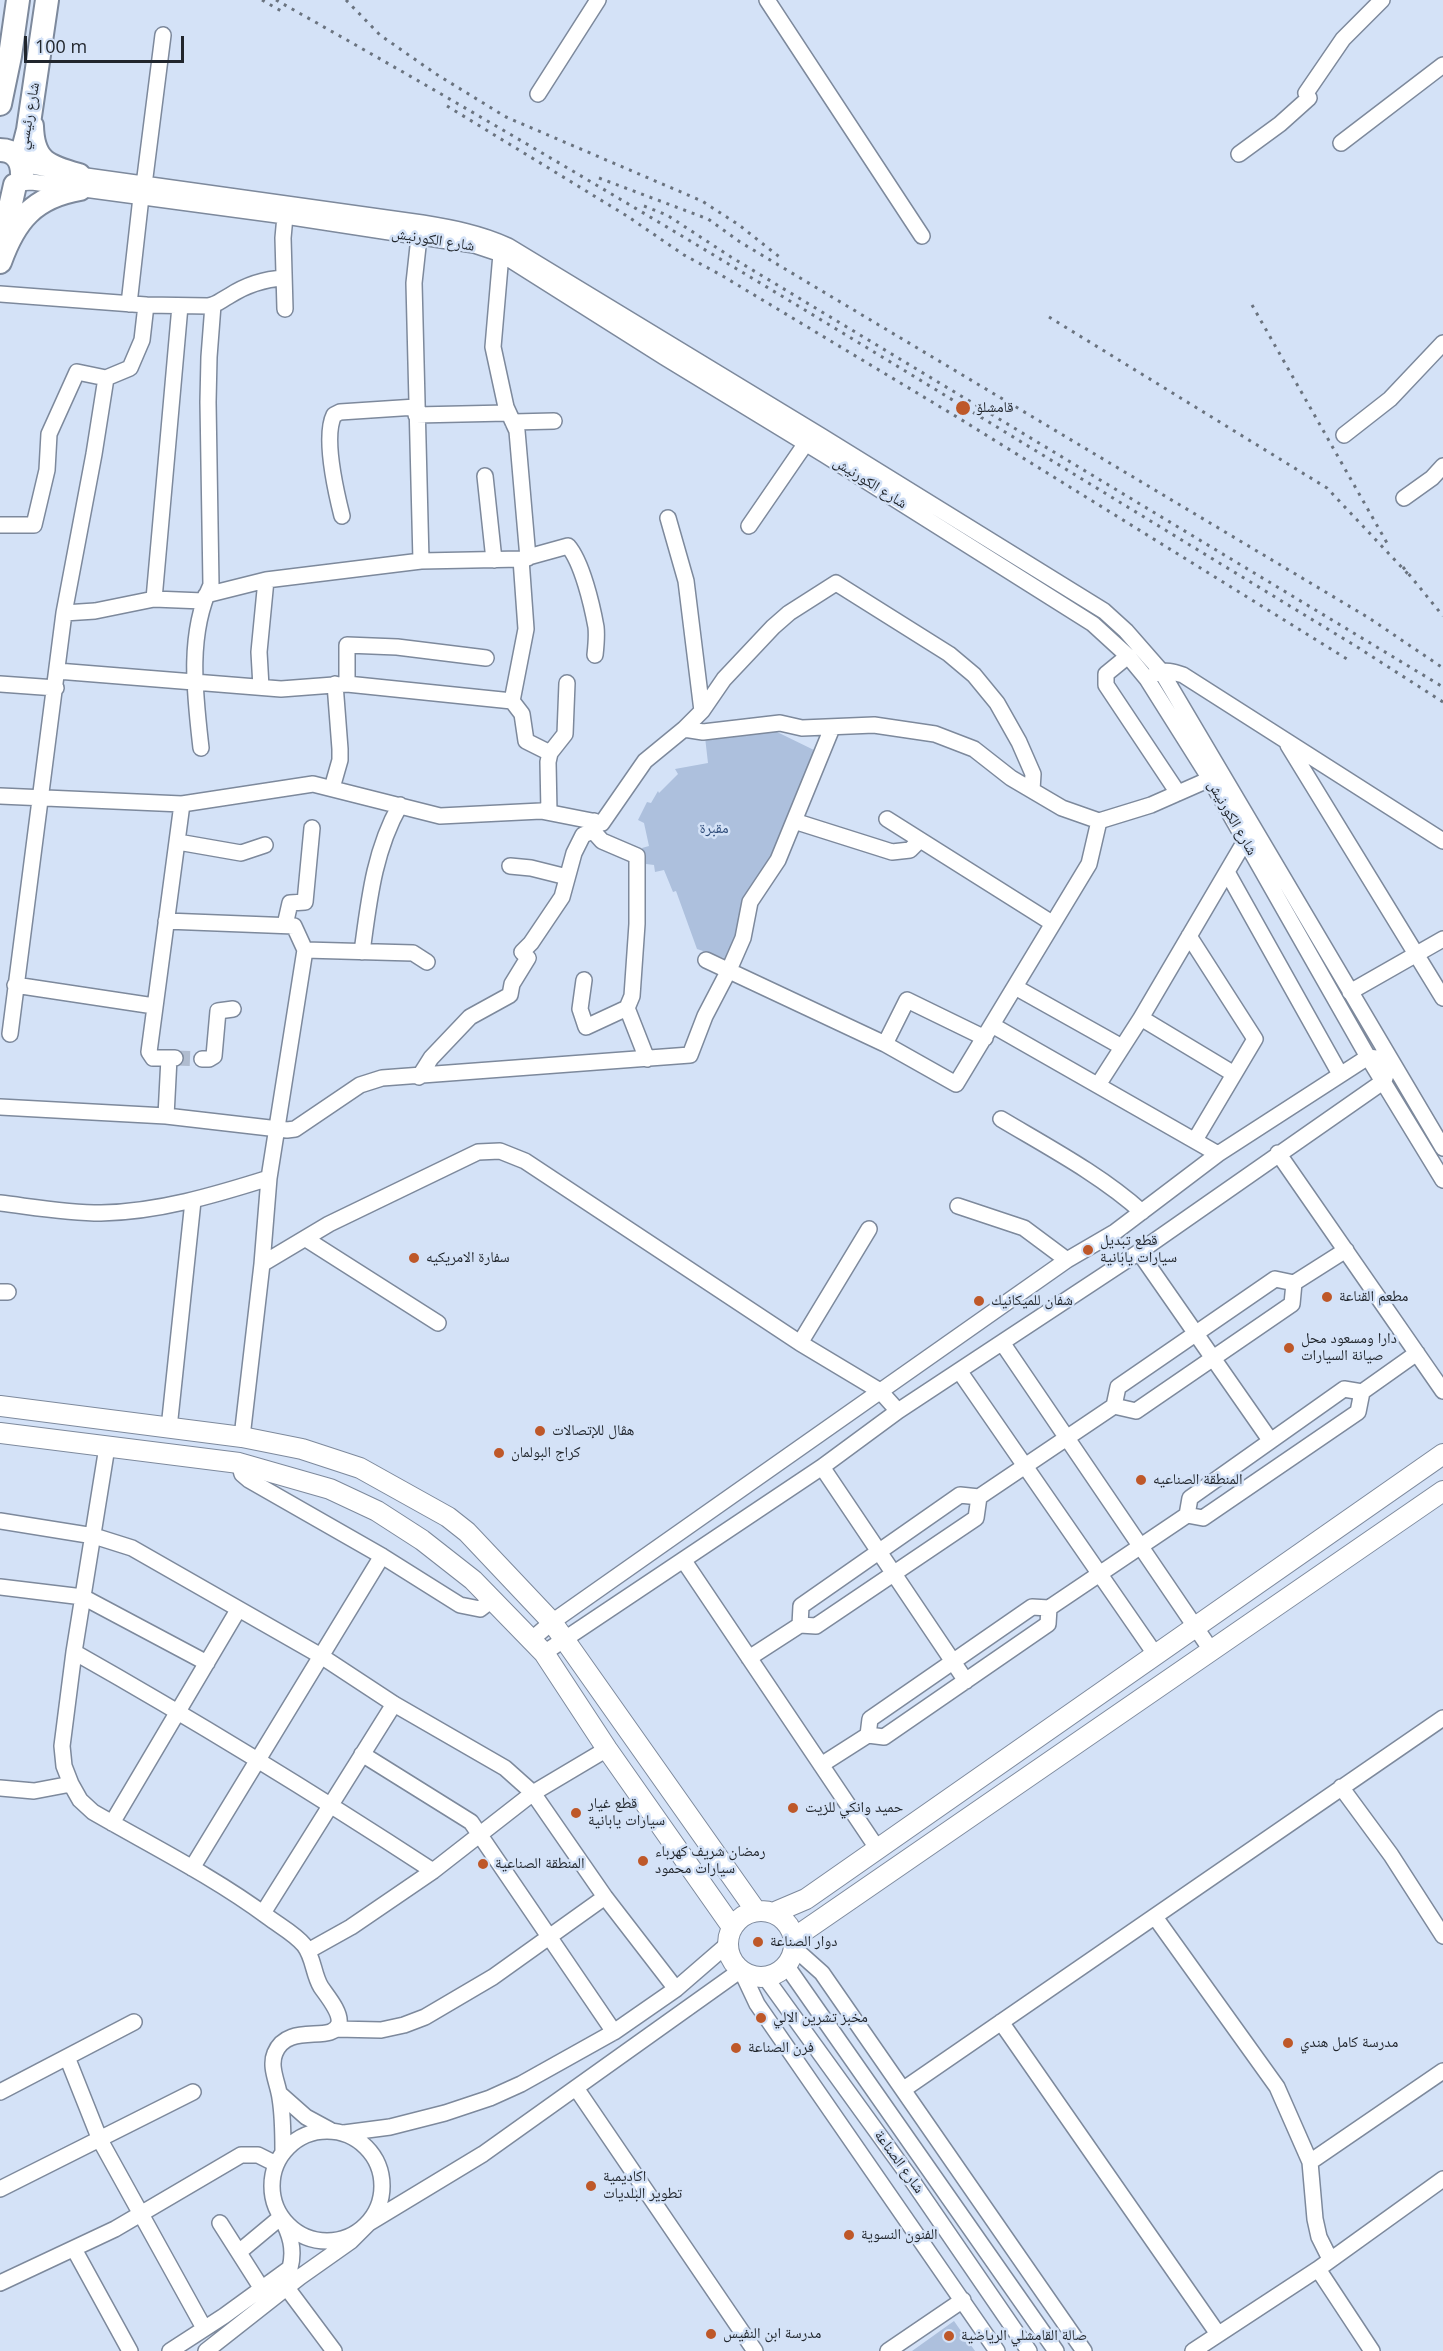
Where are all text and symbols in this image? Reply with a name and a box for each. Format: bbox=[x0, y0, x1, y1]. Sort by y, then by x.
scale bar bbox=[27, 24, 188, 62]
text: 100 m bbox=[35, 34, 87, 58]
street label: شارع رئيسي bbox=[14, 81, 44, 151]
street label: شارع الكورنيش bbox=[390, 225, 476, 255]
marker: قامشلۆ bbox=[954, 399, 972, 417]
place label: قامشلۆ bbox=[976, 399, 1014, 417]
street label: شارع الكورنيش bbox=[830, 453, 910, 513]
street label: شارع الكورنيش bbox=[1203, 777, 1261, 859]
park label: مقبرة bbox=[699, 820, 729, 838]
place label: قطع تبديل سيارات يابانية bbox=[1100, 1232, 1177, 1267]
marker: قطع تبديل سيارات يابانية bbox=[1081, 1243, 1095, 1257]
place label: سفارة الامريكيه bbox=[426, 1249, 510, 1267]
marker: سفارة الامريكيه bbox=[407, 1251, 421, 1265]
place label: مطعم القناعة bbox=[1339, 1288, 1408, 1306]
marker: مطعم القناعة bbox=[1320, 1290, 1334, 1304]
place label: شفان للميكانيك bbox=[991, 1292, 1073, 1310]
marker: شفان للميكانيك bbox=[972, 1294, 986, 1308]
place label: دارا ومسعود محل صيانة السيارات bbox=[1301, 1330, 1397, 1365]
marker: دارا ومسعود محل صيانة السيارات bbox=[1282, 1341, 1296, 1355]
place label: هڤال للإتصالات bbox=[552, 1422, 634, 1440]
marker: هڤال للإتصالات bbox=[533, 1424, 547, 1438]
place label: كراج البولمان bbox=[511, 1444, 580, 1462]
marker: كراج البولمان bbox=[492, 1446, 506, 1460]
place label: المنطقة الصناعيه bbox=[1153, 1471, 1243, 1489]
marker: المنطقة الصناعيه bbox=[1134, 1473, 1148, 1487]
place label: قطع غيار سيارات يابانية bbox=[588, 1795, 665, 1830]
place label: حميد وانكي للزيت bbox=[805, 1799, 903, 1817]
marker: حميد وانكي للزيت bbox=[786, 1801, 800, 1815]
marker: قطع غيار سيارات يابانية bbox=[569, 1806, 583, 1820]
place label: رمضان شريف كهرباء سيارات محمود bbox=[655, 1843, 765, 1878]
marker: رمضان شريف كهرباء سيارات محمود bbox=[636, 1854, 650, 1868]
place label: المنطقة الصناعية bbox=[495, 1855, 585, 1873]
marker: المنطقة الصناعية bbox=[476, 1857, 490, 1871]
place label: دوار الصناعة bbox=[770, 1933, 837, 1951]
marker: دوار الصناعة bbox=[751, 1935, 765, 1949]
place label: مخبز تشرين الالي bbox=[773, 2009, 868, 2027]
marker: مخبز تشرين الالي bbox=[754, 2011, 768, 2025]
place label: مدرسة كامل هندي bbox=[1300, 2034, 1398, 2052]
marker: مدرسة كامل هندي bbox=[1281, 2036, 1295, 2050]
place label: فرن الصناعة bbox=[748, 2039, 814, 2057]
marker: فرن الصناعة bbox=[729, 2041, 743, 2055]
street label: شارع الصناعة bbox=[870, 2127, 928, 2197]
place label: اكاديمية تطوير البلديات bbox=[603, 2168, 682, 2203]
marker: اكاديمية تطوير البلديات bbox=[584, 2179, 598, 2193]
place label: الفنون النسوية bbox=[861, 2226, 938, 2244]
marker: الفنون النسوية bbox=[842, 2228, 856, 2242]
place label: مدرسة ابن النفيس bbox=[723, 2325, 821, 2343]
marker: مدرسة ابن النفيس bbox=[704, 2327, 718, 2341]
place label: صالة القامشلي الرياضية bbox=[961, 2327, 1087, 2345]
marker: صالة القامشلي الرياضية bbox=[942, 2329, 956, 2343]

